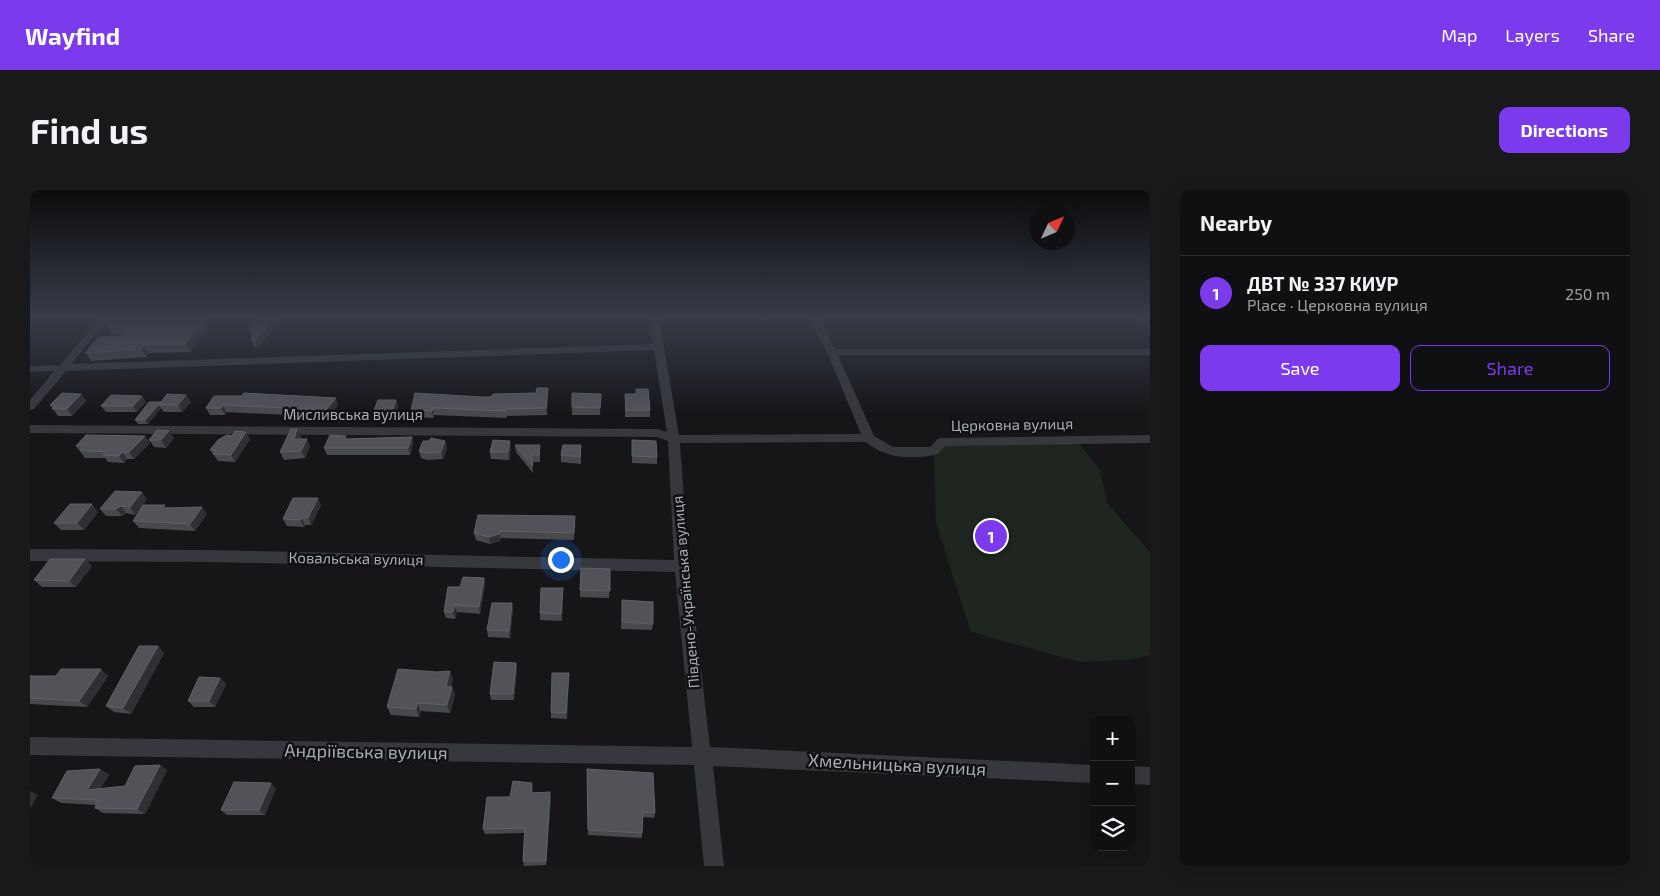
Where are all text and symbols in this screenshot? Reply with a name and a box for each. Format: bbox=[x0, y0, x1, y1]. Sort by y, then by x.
text: Wayfind bbox=[25, 21, 120, 50]
text: Map bbox=[1441, 24, 1477, 46]
text: Layers bbox=[1505, 24, 1560, 46]
text: Share bbox=[1588, 24, 1635, 46]
button: Directions bbox=[1499, 107, 1630, 153]
text: Find us bbox=[30, 109, 148, 151]
north arrow bbox=[1030, 205, 1075, 250]
text: Nearby bbox=[1200, 210, 1272, 235]
text: ДВТ № 337 КИУР bbox=[1247, 272, 1398, 295]
text: 1 bbox=[1213, 284, 1219, 303]
text: 250 m bbox=[1565, 284, 1610, 303]
text: Place · Церковна вулиця bbox=[1247, 295, 1428, 314]
button: Save bbox=[1200, 345, 1400, 391]
button: Share bbox=[1410, 345, 1610, 391]
street label: Мисливська вулиця bbox=[283, 405, 423, 424]
street label: Церковна вулиця bbox=[951, 414, 1073, 435]
street label: Південо-Українська вулиця bbox=[668, 495, 703, 689]
pin: 1 bbox=[975, 517, 1007, 555]
your location bbox=[548, 547, 574, 573]
street label: Ковальська вулиця bbox=[288, 548, 424, 569]
map controls bbox=[1090, 716, 1135, 851]
button: + bbox=[1090, 716, 1135, 761]
street label: Андріївська вулиця bbox=[284, 739, 448, 763]
street label: Хмельницька вулиця bbox=[808, 748, 987, 780]
button: − bbox=[1090, 761, 1135, 806]
button: layers bbox=[1090, 806, 1135, 851]

